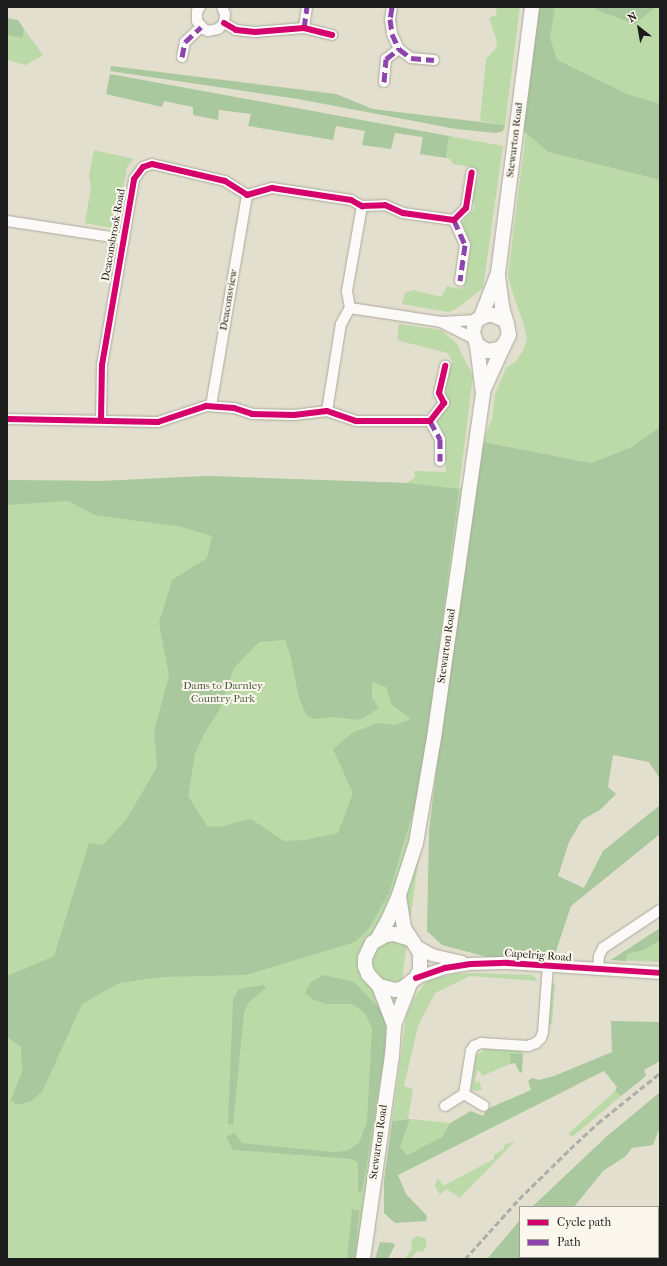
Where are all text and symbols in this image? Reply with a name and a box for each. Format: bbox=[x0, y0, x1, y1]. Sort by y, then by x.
north arrow bbox=[619, 8, 659, 48]
text: N bbox=[626, 10, 639, 25]
street label: Stewarton Road bbox=[504, 102, 526, 178]
street label: Deaconsbrook Road bbox=[99, 188, 129, 282]
street label: Deaconsview bbox=[217, 268, 241, 332]
street label: Stewarton Road bbox=[435, 608, 459, 684]
park label: Dams to Darnley Country Park bbox=[183, 680, 263, 706]
street label: Capelrig Road bbox=[504, 947, 572, 965]
street label: Stewarton Road bbox=[367, 1104, 391, 1180]
legend bbox=[519, 1206, 659, 1258]
text: Cycle path bbox=[557, 1215, 611, 1229]
text: Path bbox=[557, 1235, 581, 1249]

